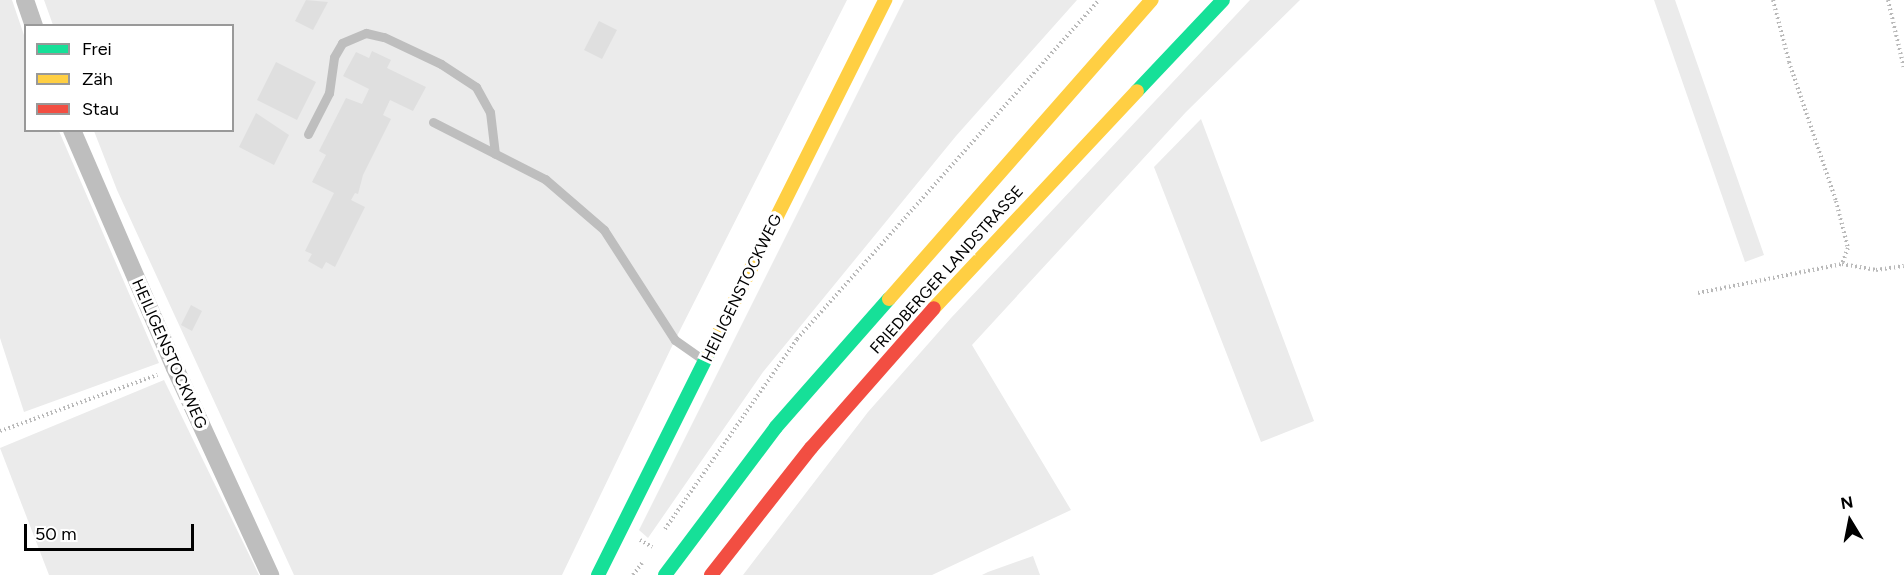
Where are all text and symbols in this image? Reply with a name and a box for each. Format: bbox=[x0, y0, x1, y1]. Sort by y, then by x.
legend bbox=[24, 24, 234, 132]
text: Frei bbox=[82, 38, 112, 60]
text: Zäh bbox=[82, 68, 113, 90]
text: Stau bbox=[82, 98, 119, 120]
street label: FRIEDBERGER LANDSTRASSE bbox=[866, 182, 1028, 358]
street label: HEILIGENSTOCKWEG bbox=[698, 211, 786, 365]
street label: HEILIGENSTOCKWEG bbox=[127, 276, 211, 432]
north arrow bbox=[1820, 491, 1880, 551]
text: N bbox=[1839, 492, 1855, 513]
scale bar bbox=[27, 512, 196, 550]
text: 50 m bbox=[35, 523, 77, 545]

